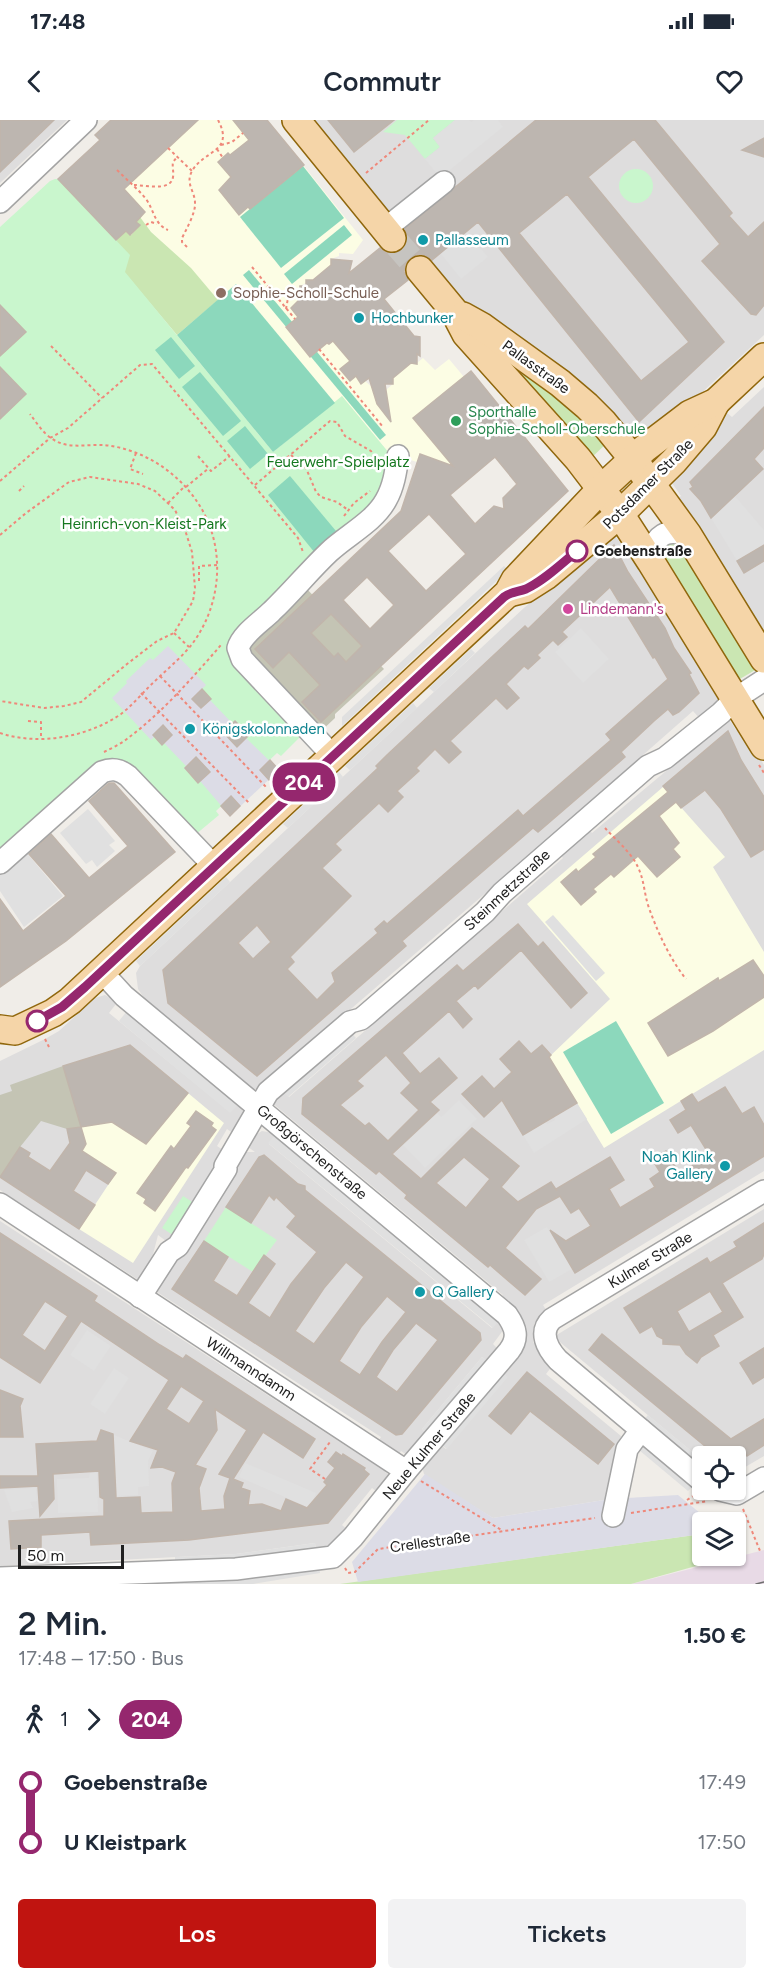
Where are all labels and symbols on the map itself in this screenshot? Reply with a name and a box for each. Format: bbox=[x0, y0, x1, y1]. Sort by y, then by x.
place label: Pallasseum bbox=[435, 231, 509, 249]
marker: Pallasseum bbox=[416, 233, 430, 247]
place label: Sophie-Scholl-Schule bbox=[233, 284, 379, 302]
marker: Sophie-Scholl-Schule bbox=[214, 286, 228, 300]
place label: Hochbunker bbox=[371, 309, 453, 327]
marker: Hochbunker bbox=[352, 311, 366, 325]
street label: Pallasstraße bbox=[499, 336, 573, 398]
place label: Sporthalle Sophie-Scholl-Oberschule bbox=[468, 403, 645, 438]
marker: Sporthalle Sophie-Scholl-Oberschule bbox=[449, 414, 463, 428]
street label: Potsdamer Straße bbox=[599, 435, 697, 533]
park label: Feuerwehr-Spielplatz bbox=[266, 453, 410, 471]
park label: Heinrich-von-Kleist-Park bbox=[61, 515, 227, 533]
marker: Goebenstraße bbox=[566, 540, 588, 562]
place label: Goebenstraße bbox=[594, 542, 692, 560]
place label: Lindemann's bbox=[580, 600, 664, 618]
marker: Lindemann's bbox=[561, 602, 575, 616]
place label: Königskolonnaden bbox=[202, 720, 325, 738]
marker: Königskolonnaden bbox=[183, 722, 197, 736]
line badge: 204 bbox=[270, 762, 338, 802]
street label: Steinmetzstraße bbox=[460, 846, 554, 934]
unlabelled marker bbox=[26, 1010, 48, 1032]
street label: Großgörschenstraße bbox=[253, 1101, 371, 1203]
place label: Noah Klink Gallery bbox=[641, 1148, 714, 1183]
marker: Noah Klink Gallery bbox=[718, 1159, 732, 1173]
street label: Kulmer Straße bbox=[605, 1228, 695, 1292]
place label: Q Gallery bbox=[432, 1283, 494, 1301]
marker: Q Gallery bbox=[413, 1285, 427, 1299]
street label: Willmanndamm bbox=[203, 1333, 299, 1405]
street label: Neue Kulmer Straße bbox=[379, 1389, 479, 1503]
street label: Crellestraße bbox=[389, 1527, 471, 1557]
scale bar bbox=[18, 1542, 124, 1570]

